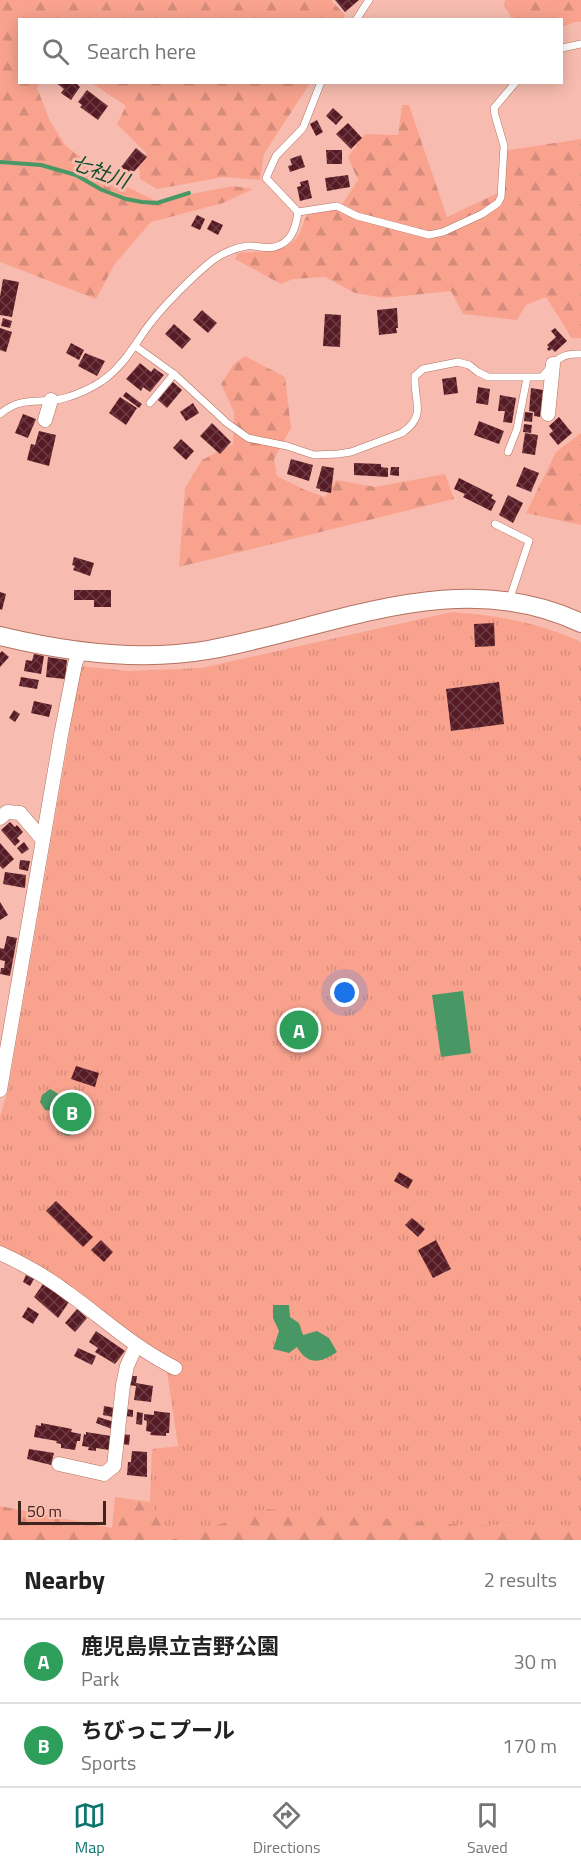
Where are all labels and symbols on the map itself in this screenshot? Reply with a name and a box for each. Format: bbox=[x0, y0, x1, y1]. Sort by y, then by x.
water label: 七社川 bbox=[67, 146, 135, 197]
your location bbox=[330, 978, 359, 1007]
pin: A bbox=[280, 1008, 318, 1052]
pin: B bbox=[52, 1090, 92, 1134]
scale bar bbox=[18, 1498, 106, 1526]

